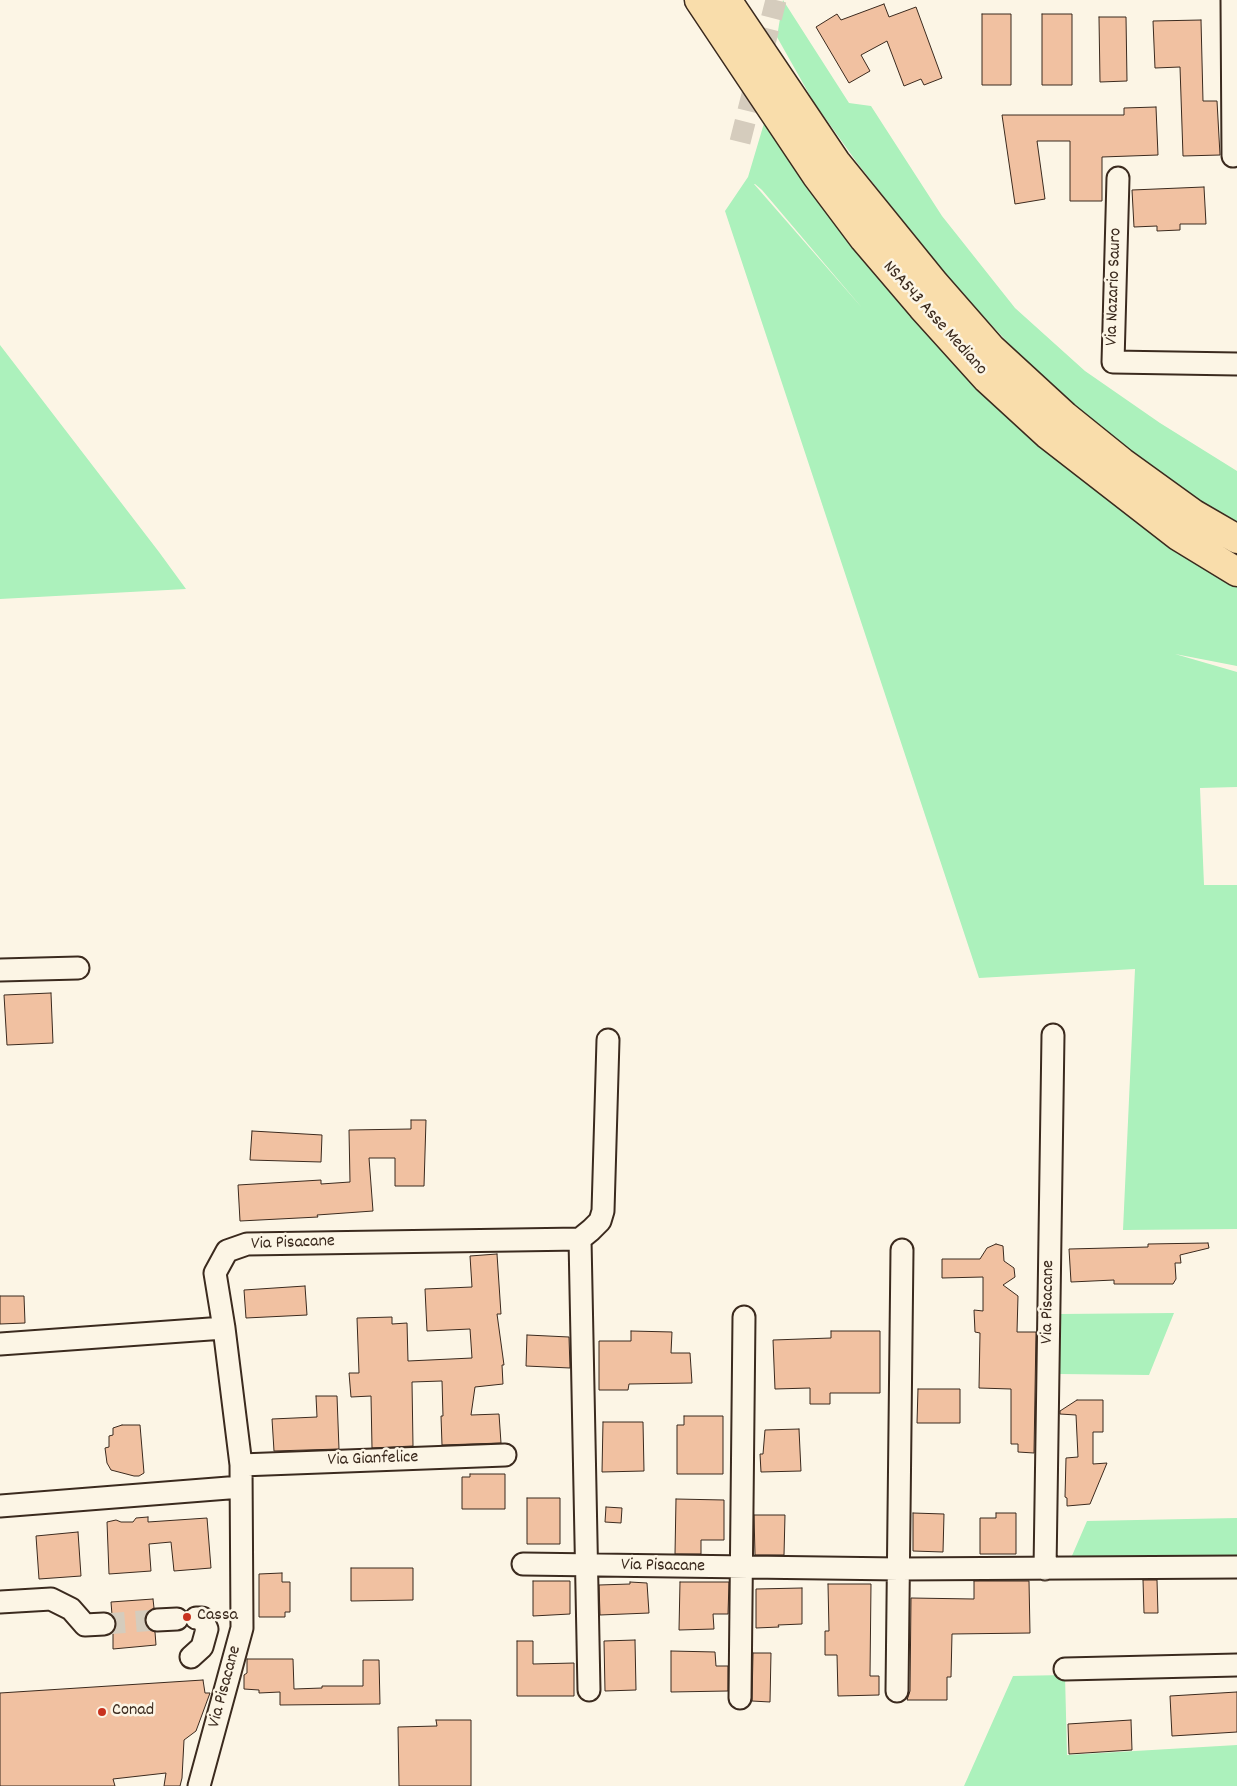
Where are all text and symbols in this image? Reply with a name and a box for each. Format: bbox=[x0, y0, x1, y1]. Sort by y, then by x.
street label: Via Nazario Sauro bbox=[1102, 228, 1128, 346]
street label: NSA543 Asse Mediano bbox=[877, 257, 991, 381]
street label: Via Pisacane bbox=[251, 1232, 335, 1256]
street label: Via Pisacane bbox=[1037, 1260, 1061, 1344]
street label: Via Gianfelice bbox=[327, 1448, 419, 1472]
street label: Via Pisacane bbox=[621, 1555, 705, 1579]
place label: Cassa bbox=[197, 1606, 238, 1628]
marker: Cassa bbox=[181, 1611, 193, 1623]
street label: Via Pisacane bbox=[205, 1644, 247, 1730]
place label: Conad bbox=[112, 1701, 154, 1723]
marker: Conad bbox=[96, 1706, 108, 1718]

